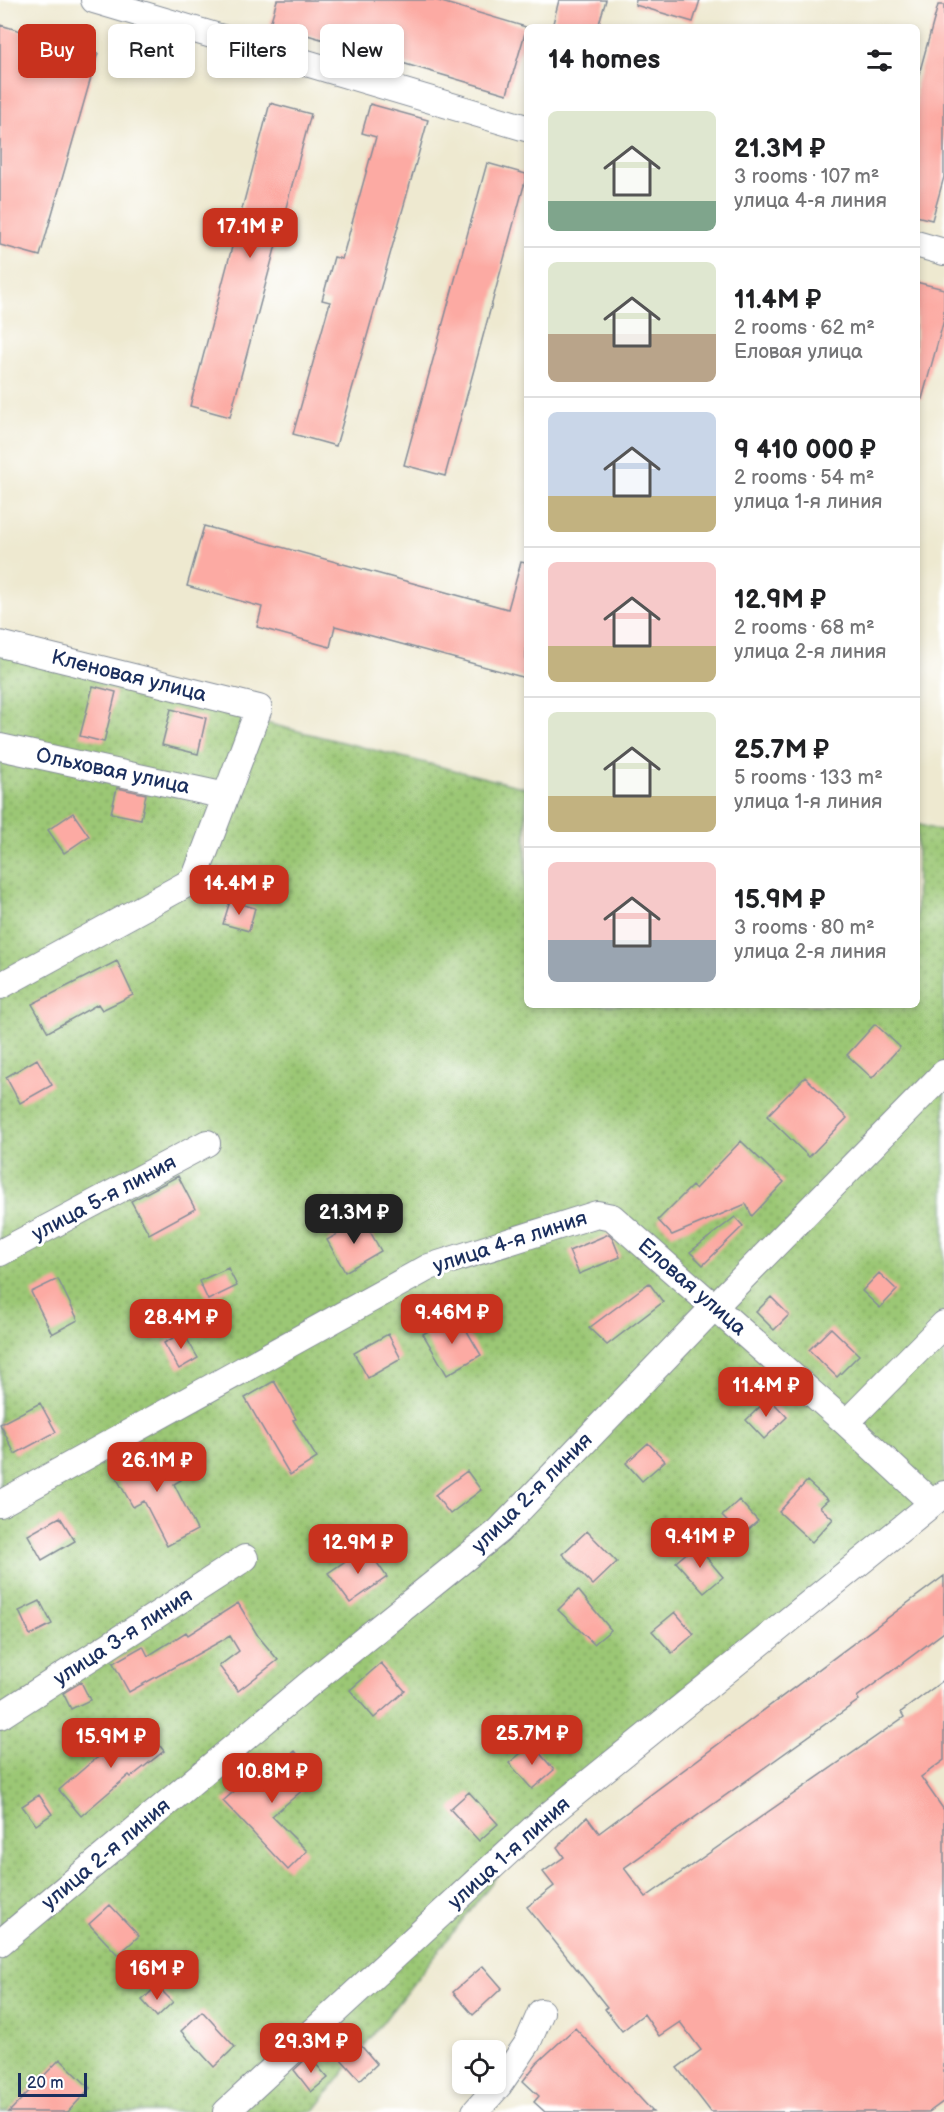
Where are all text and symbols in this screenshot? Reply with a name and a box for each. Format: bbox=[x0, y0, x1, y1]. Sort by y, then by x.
chip: Buy bbox=[18, 24, 96, 78]
chip: Rent bbox=[108, 24, 195, 78]
chip: Filters bbox=[207, 24, 308, 78]
chip: New bbox=[320, 24, 404, 78]
icon: filters bbox=[863, 44, 896, 77]
text: 14 homes bbox=[548, 45, 660, 76]
text: 21.3M ₽ bbox=[734, 134, 825, 165]
icon: home bbox=[596, 135, 668, 207]
text: 3 rooms · 107 m² bbox=[734, 165, 879, 189]
text: улица 4-я линия bbox=[734, 189, 887, 213]
pin: 17.1M ₽ bbox=[195, 208, 305, 259]
text: 17.1M ₽ bbox=[217, 215, 283, 239]
text: 11.4M ₽ bbox=[734, 285, 822, 316]
icon: home bbox=[596, 286, 668, 358]
text: 2 rooms · 62 m² bbox=[734, 316, 875, 340]
text: Еловая улица bbox=[734, 340, 863, 364]
text: 9 410 000 ₽ bbox=[734, 435, 876, 466]
icon: home bbox=[596, 436, 668, 508]
text: 2 rooms · 54 m² bbox=[734, 466, 874, 490]
text: улица 1-я линия bbox=[734, 490, 882, 514]
text: 12.9M ₽ bbox=[734, 585, 826, 616]
icon: home bbox=[596, 586, 668, 658]
text: 2 rooms · 68 m² bbox=[734, 616, 875, 640]
text: улица 2-я линия bbox=[734, 640, 886, 664]
street label: Кленовая улица bbox=[49, 645, 210, 707]
text: 25.7M ₽ bbox=[734, 735, 829, 766]
icon: home bbox=[596, 736, 668, 808]
street label: Ольховая улица bbox=[34, 743, 193, 800]
text: 5 rooms · 133 m² bbox=[734, 766, 883, 790]
text: улица 1-я линия bbox=[734, 790, 882, 814]
pin: 14.4M ₽ bbox=[184, 865, 294, 916]
text: 14.4M ₽ bbox=[204, 872, 274, 896]
text: 15.9M ₽ bbox=[734, 885, 825, 916]
icon: home bbox=[596, 886, 668, 958]
text: 3 rooms · 80 m² bbox=[734, 916, 875, 940]
text: улица 2-я линия bbox=[734, 940, 886, 964]
street label: улица 5-я линия bbox=[28, 1149, 180, 1247]
pin: 21.3M ₽ bbox=[299, 1194, 409, 1245]
text: 21.3M ₽ bbox=[319, 1201, 389, 1225]
street label: улица 4-я линия bbox=[430, 1205, 590, 1279]
street label: Еловая улица bbox=[633, 1233, 752, 1341]
pin: 9.46M ₽ bbox=[397, 1294, 507, 1345]
pin: 28.4M ₽ bbox=[126, 1299, 236, 1350]
text: 9.46M ₽ bbox=[415, 1301, 489, 1325]
text: 28.4M ₽ bbox=[144, 1306, 218, 1330]
pin: 11.4M ₽ bbox=[711, 1367, 821, 1418]
text: 11.4M ₽ bbox=[732, 1374, 800, 1398]
street label: улица 2-я линия bbox=[467, 1428, 597, 1558]
pin: 26.1M ₽ bbox=[102, 1442, 212, 1493]
text: 26.1M ₽ bbox=[121, 1449, 193, 1473]
pin: 9.41M ₽ bbox=[645, 1518, 755, 1569]
pin: 12.9M ₽ bbox=[303, 1524, 413, 1575]
text: 9.41M ₽ bbox=[665, 1525, 735, 1549]
text: 12.9M ₽ bbox=[323, 1531, 393, 1555]
street label: улица 3-я линия bbox=[49, 1583, 197, 1691]
pin: 25.7M ₽ bbox=[477, 1715, 587, 1766]
pin: 15.9M ₽ bbox=[56, 1718, 166, 1769]
text: 25.7M ₽ bbox=[495, 1722, 569, 1746]
text: 15.9M ₽ bbox=[76, 1725, 146, 1749]
pin: 10.8M ₽ bbox=[217, 1753, 327, 1804]
text: 10.8M ₽ bbox=[236, 1760, 308, 1784]
street label: улица 1-я линия bbox=[443, 1792, 575, 1914]
street label: улица 2-я линия bbox=[37, 1793, 175, 1915]
pin: 16M ₽ bbox=[115, 1950, 199, 2001]
text: 16M ₽ bbox=[130, 1957, 184, 1981]
pin: 29.3M ₽ bbox=[256, 2023, 366, 2074]
text: 29.3M ₽ bbox=[274, 2030, 348, 2054]
map controls bbox=[452, 2040, 506, 2094]
button: locate bbox=[452, 2040, 506, 2094]
scale bar bbox=[18, 2070, 87, 2098]
text: 20 m bbox=[27, 2074, 63, 2093]

